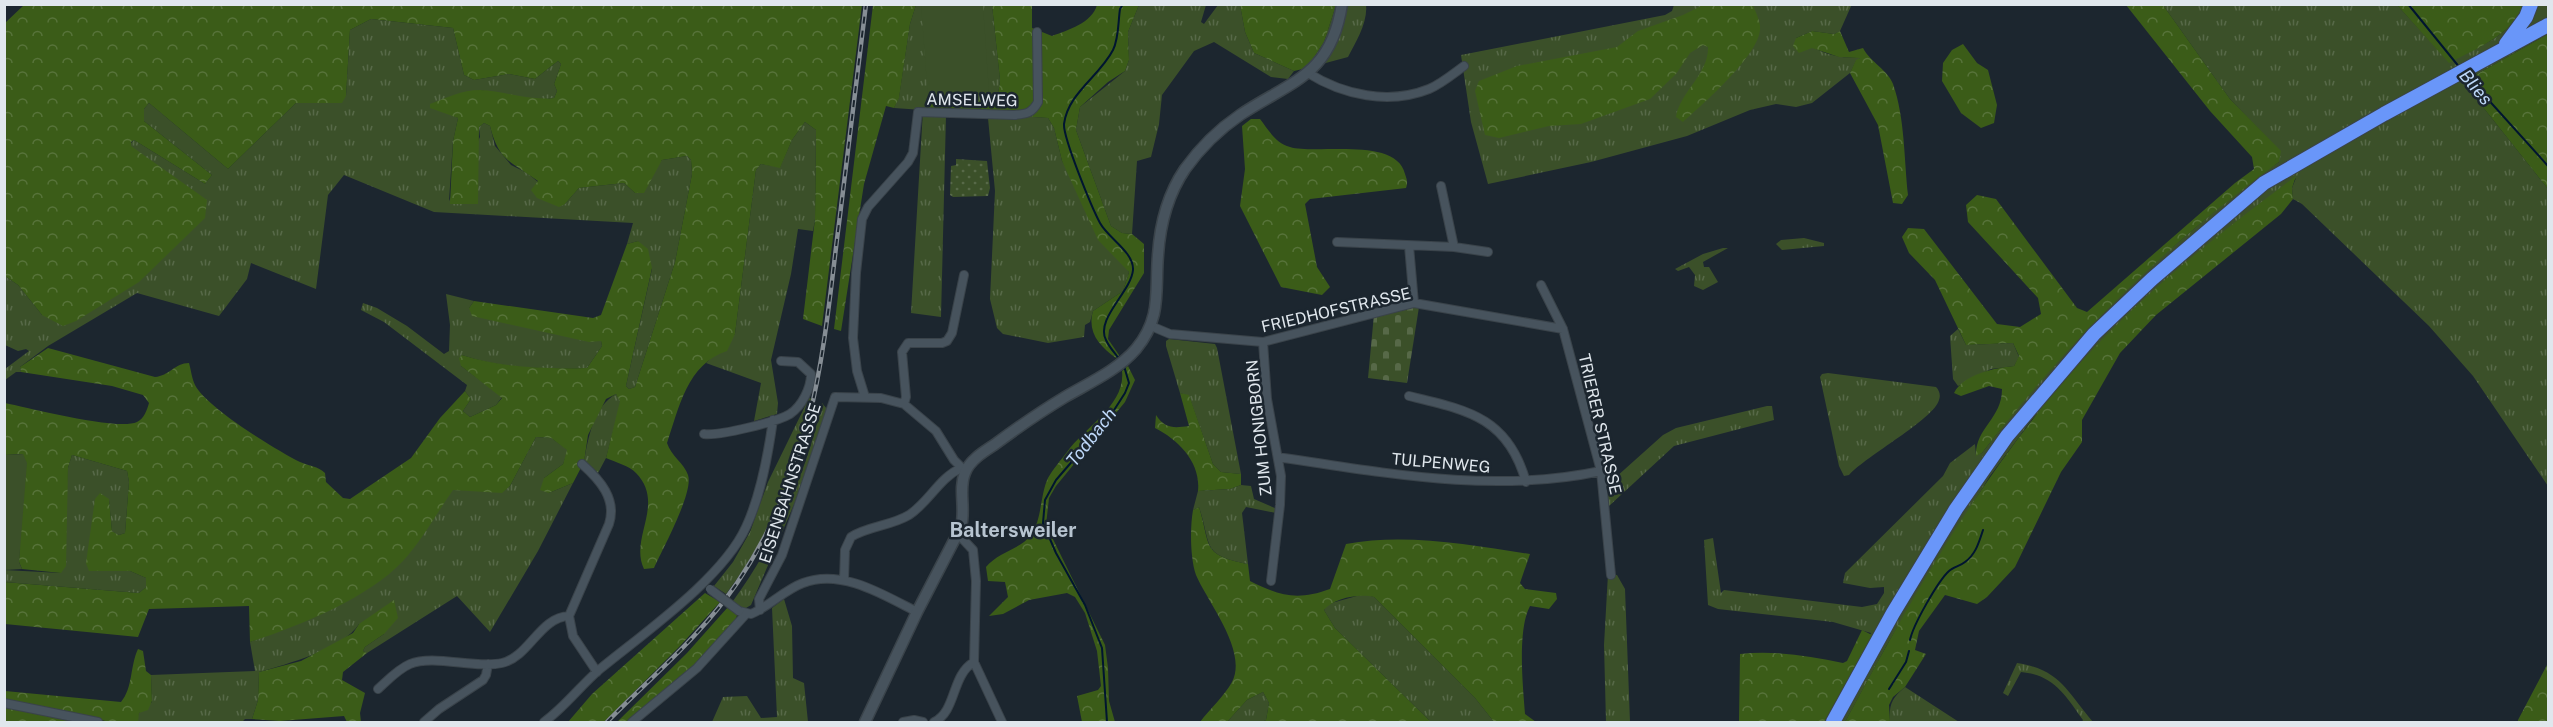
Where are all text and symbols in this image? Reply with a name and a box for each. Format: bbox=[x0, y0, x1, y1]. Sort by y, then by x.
water label: Blies bbox=[2455, 65, 2497, 109]
street label: AMSELWEG bbox=[926, 90, 1018, 110]
street label: FRIEDHOFSTRASSE bbox=[1259, 284, 1413, 336]
street label: TRIERER STRASSE bbox=[1575, 352, 1625, 496]
street label: ZUM HONIGBORN bbox=[1242, 359, 1276, 497]
street label: EISENBAHNSTRASSE bbox=[755, 401, 825, 565]
water label: Todbach bbox=[1062, 404, 1120, 470]
street label: TULPENWEG bbox=[1391, 449, 1491, 477]
district label: Baltersweiler bbox=[949, 518, 1077, 542]

